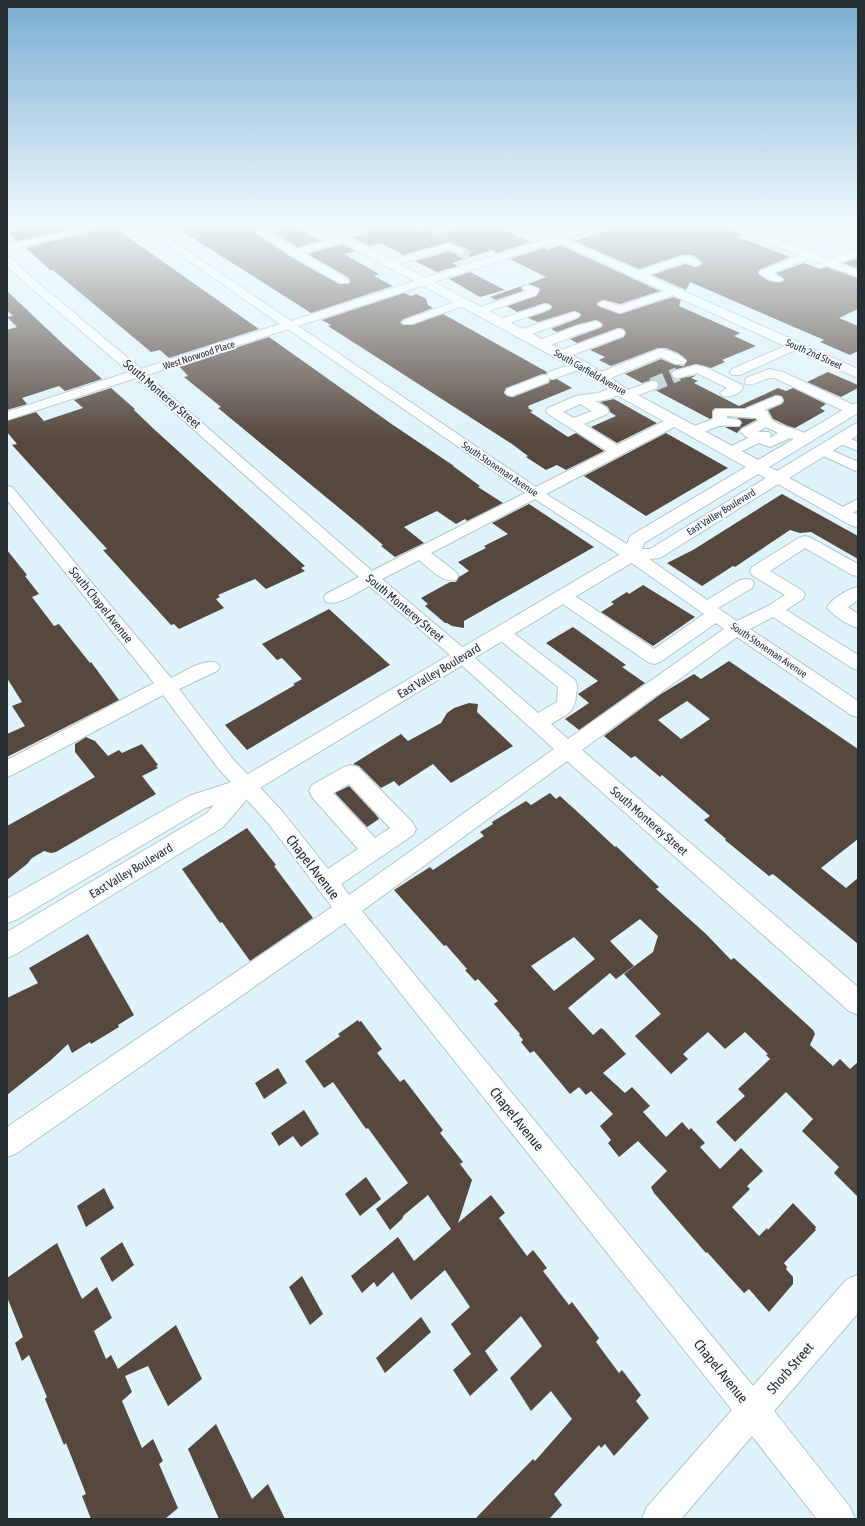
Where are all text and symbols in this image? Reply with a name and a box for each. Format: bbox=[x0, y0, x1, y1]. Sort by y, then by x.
street label: South 2nd Street bbox=[784, 337, 844, 371]
street label: West Norwood Place bbox=[162, 338, 237, 372]
street label: South Garfield Avenue bbox=[552, 347, 628, 397]
street label: South Monterey Street bbox=[121, 357, 204, 432]
street label: South Stoneman Avenue bbox=[460, 439, 541, 499]
street label: East Valley Boulevard bbox=[685, 486, 757, 538]
street label: South Chapel Avenue bbox=[66, 564, 136, 646]
street label: South Monterey Street bbox=[363, 571, 447, 645]
street label: South Stoneman Avenue bbox=[729, 620, 810, 680]
street label: East Valley Boulevard bbox=[395, 641, 483, 701]
street label: South Monterey Street bbox=[608, 784, 691, 859]
street label: Chapel Avenue bbox=[283, 832, 343, 902]
street label: East Valley Boulevard bbox=[87, 841, 175, 901]
street label: Chapel Avenue bbox=[487, 1084, 547, 1154]
street label: Chapel Avenue bbox=[691, 1336, 751, 1406]
street label: Shorb Street bbox=[763, 1339, 817, 1397]

